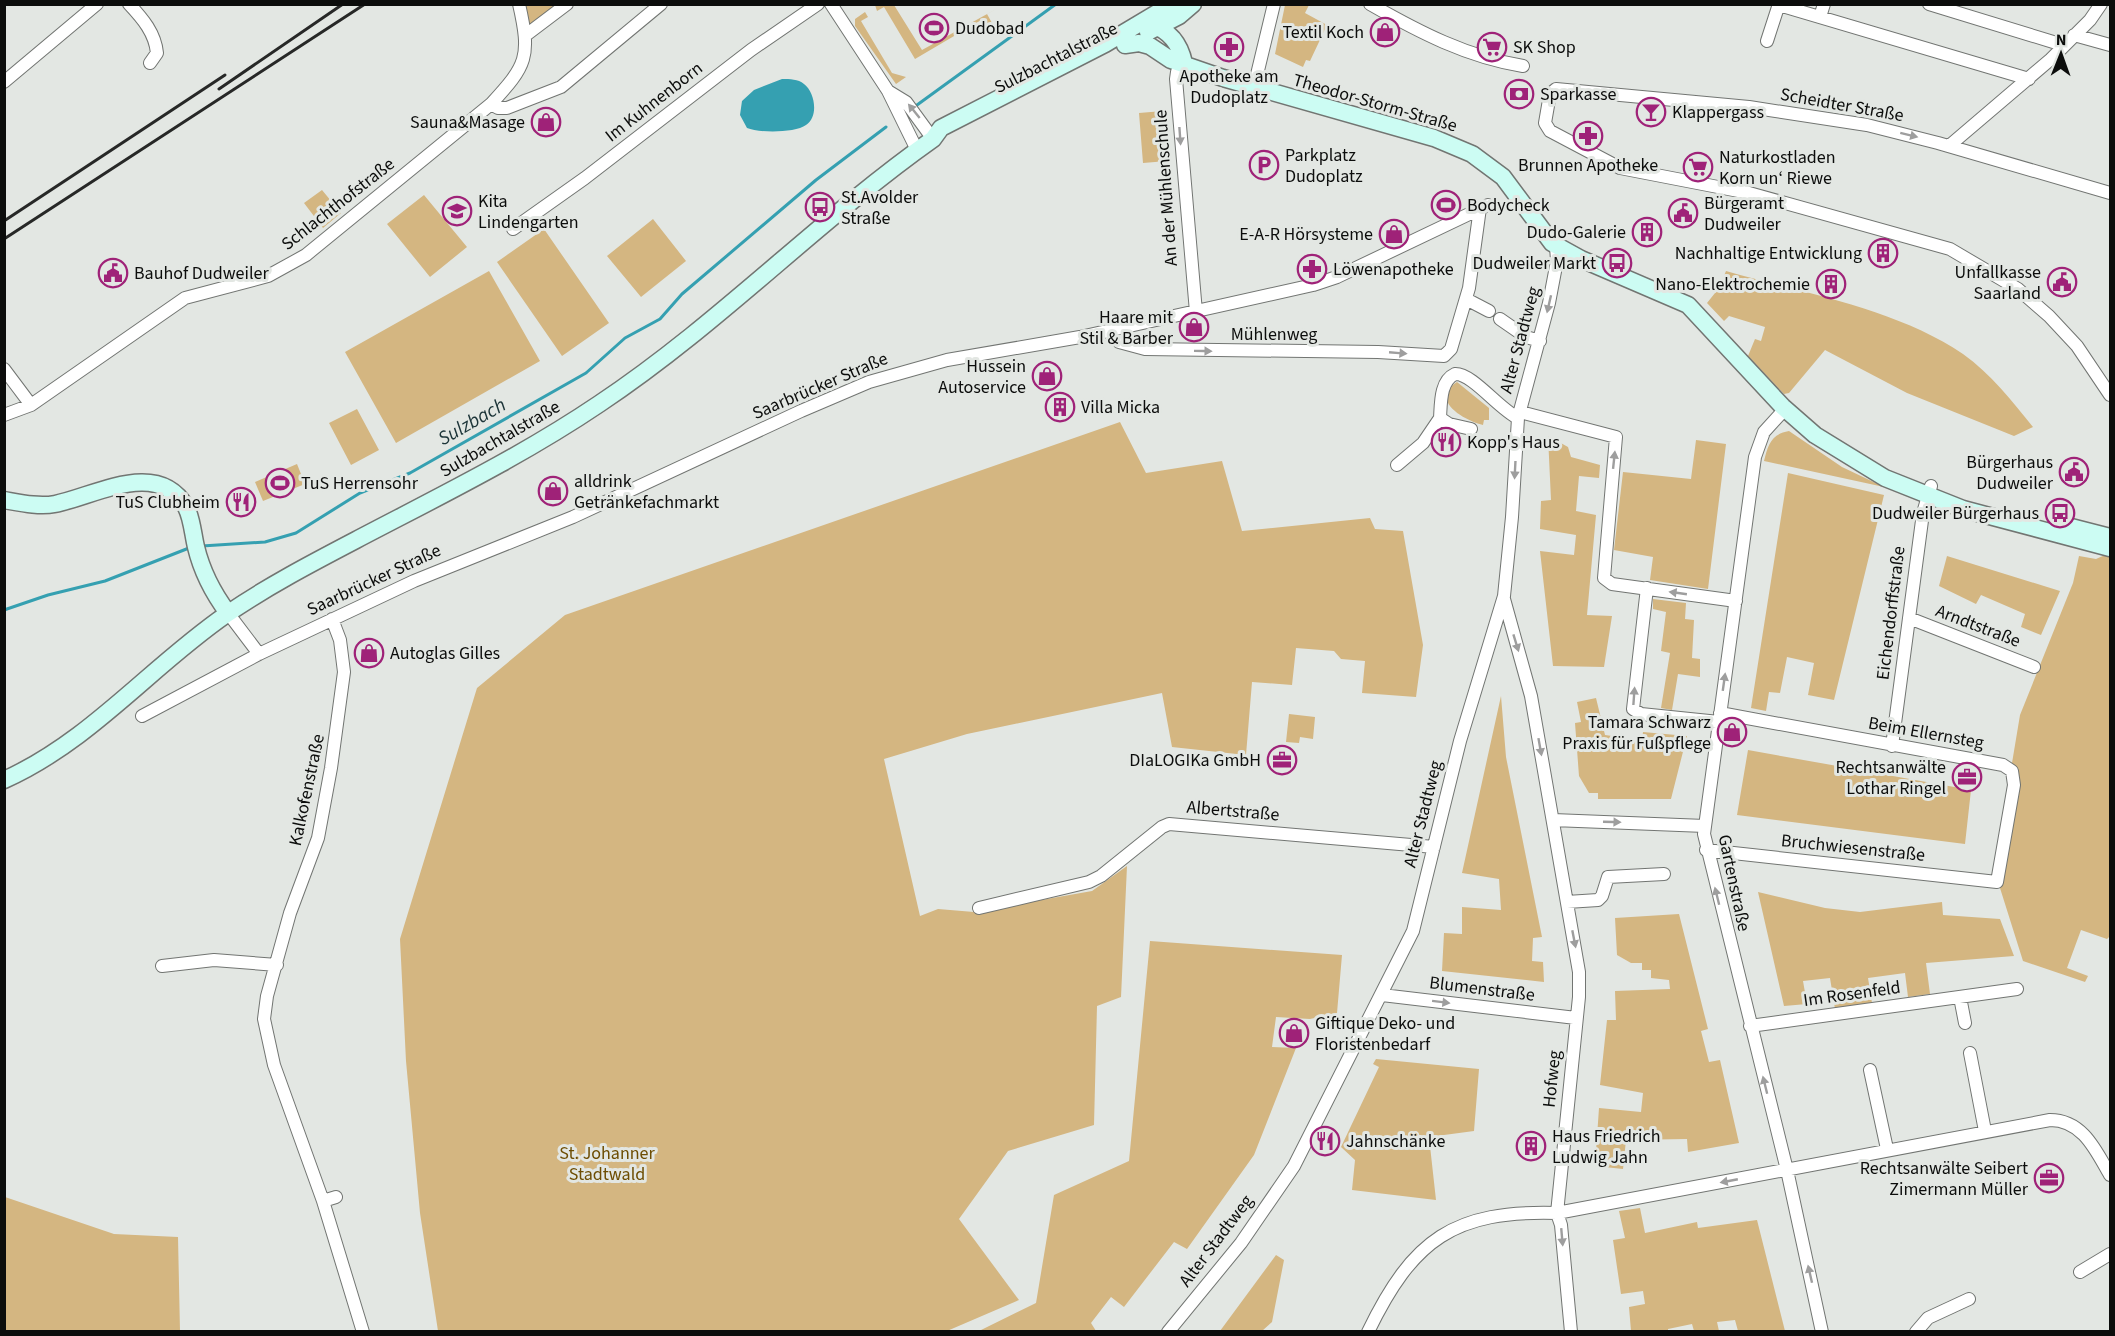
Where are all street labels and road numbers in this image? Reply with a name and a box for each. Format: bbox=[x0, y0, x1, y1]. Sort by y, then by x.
street label: Sulzbachtalstraße bbox=[990, 16, 1122, 100]
street label: Im Kuhnenborn bbox=[600, 56, 708, 148]
street label: Theodor-Storm-Straße bbox=[1290, 68, 1460, 138]
street label: Scheidter Straße bbox=[1778, 82, 1906, 128]
street label: An der Mühlenschule bbox=[1148, 109, 1184, 267]
street label: Schlachthofstraße bbox=[276, 152, 400, 256]
street label: Alter Stadtweg bbox=[1494, 284, 1546, 396]
street label: Mühlenweg bbox=[1231, 322, 1317, 347]
street label: Saarbrücker Straße bbox=[748, 346, 892, 426]
street label: Sulzbachtalstraße bbox=[435, 394, 565, 484]
street label: Saarbrücker Straße bbox=[303, 538, 445, 622]
street label: Eichendorffstraße bbox=[1870, 545, 1912, 681]
street label: Arndtstraße bbox=[1932, 598, 2024, 654]
street label: Beim Ellernsteg bbox=[1866, 711, 1986, 755]
street label: Kalkofenstraße bbox=[283, 732, 331, 848]
street label: Alter Stadtweg bbox=[1398, 758, 1448, 870]
street label: Albertstraße bbox=[1186, 795, 1280, 828]
street label: Bruchwiesenstraße bbox=[1780, 828, 1926, 868]
street label: Gartenstraße bbox=[1712, 832, 1756, 934]
street label: Blumenstraße bbox=[1428, 970, 1536, 1008]
street label: Im Rosenfeld bbox=[1802, 975, 1902, 1013]
street label: Hofweg bbox=[1537, 1049, 1567, 1109]
street label: Alter Stadtweg bbox=[1173, 1190, 1259, 1292]

